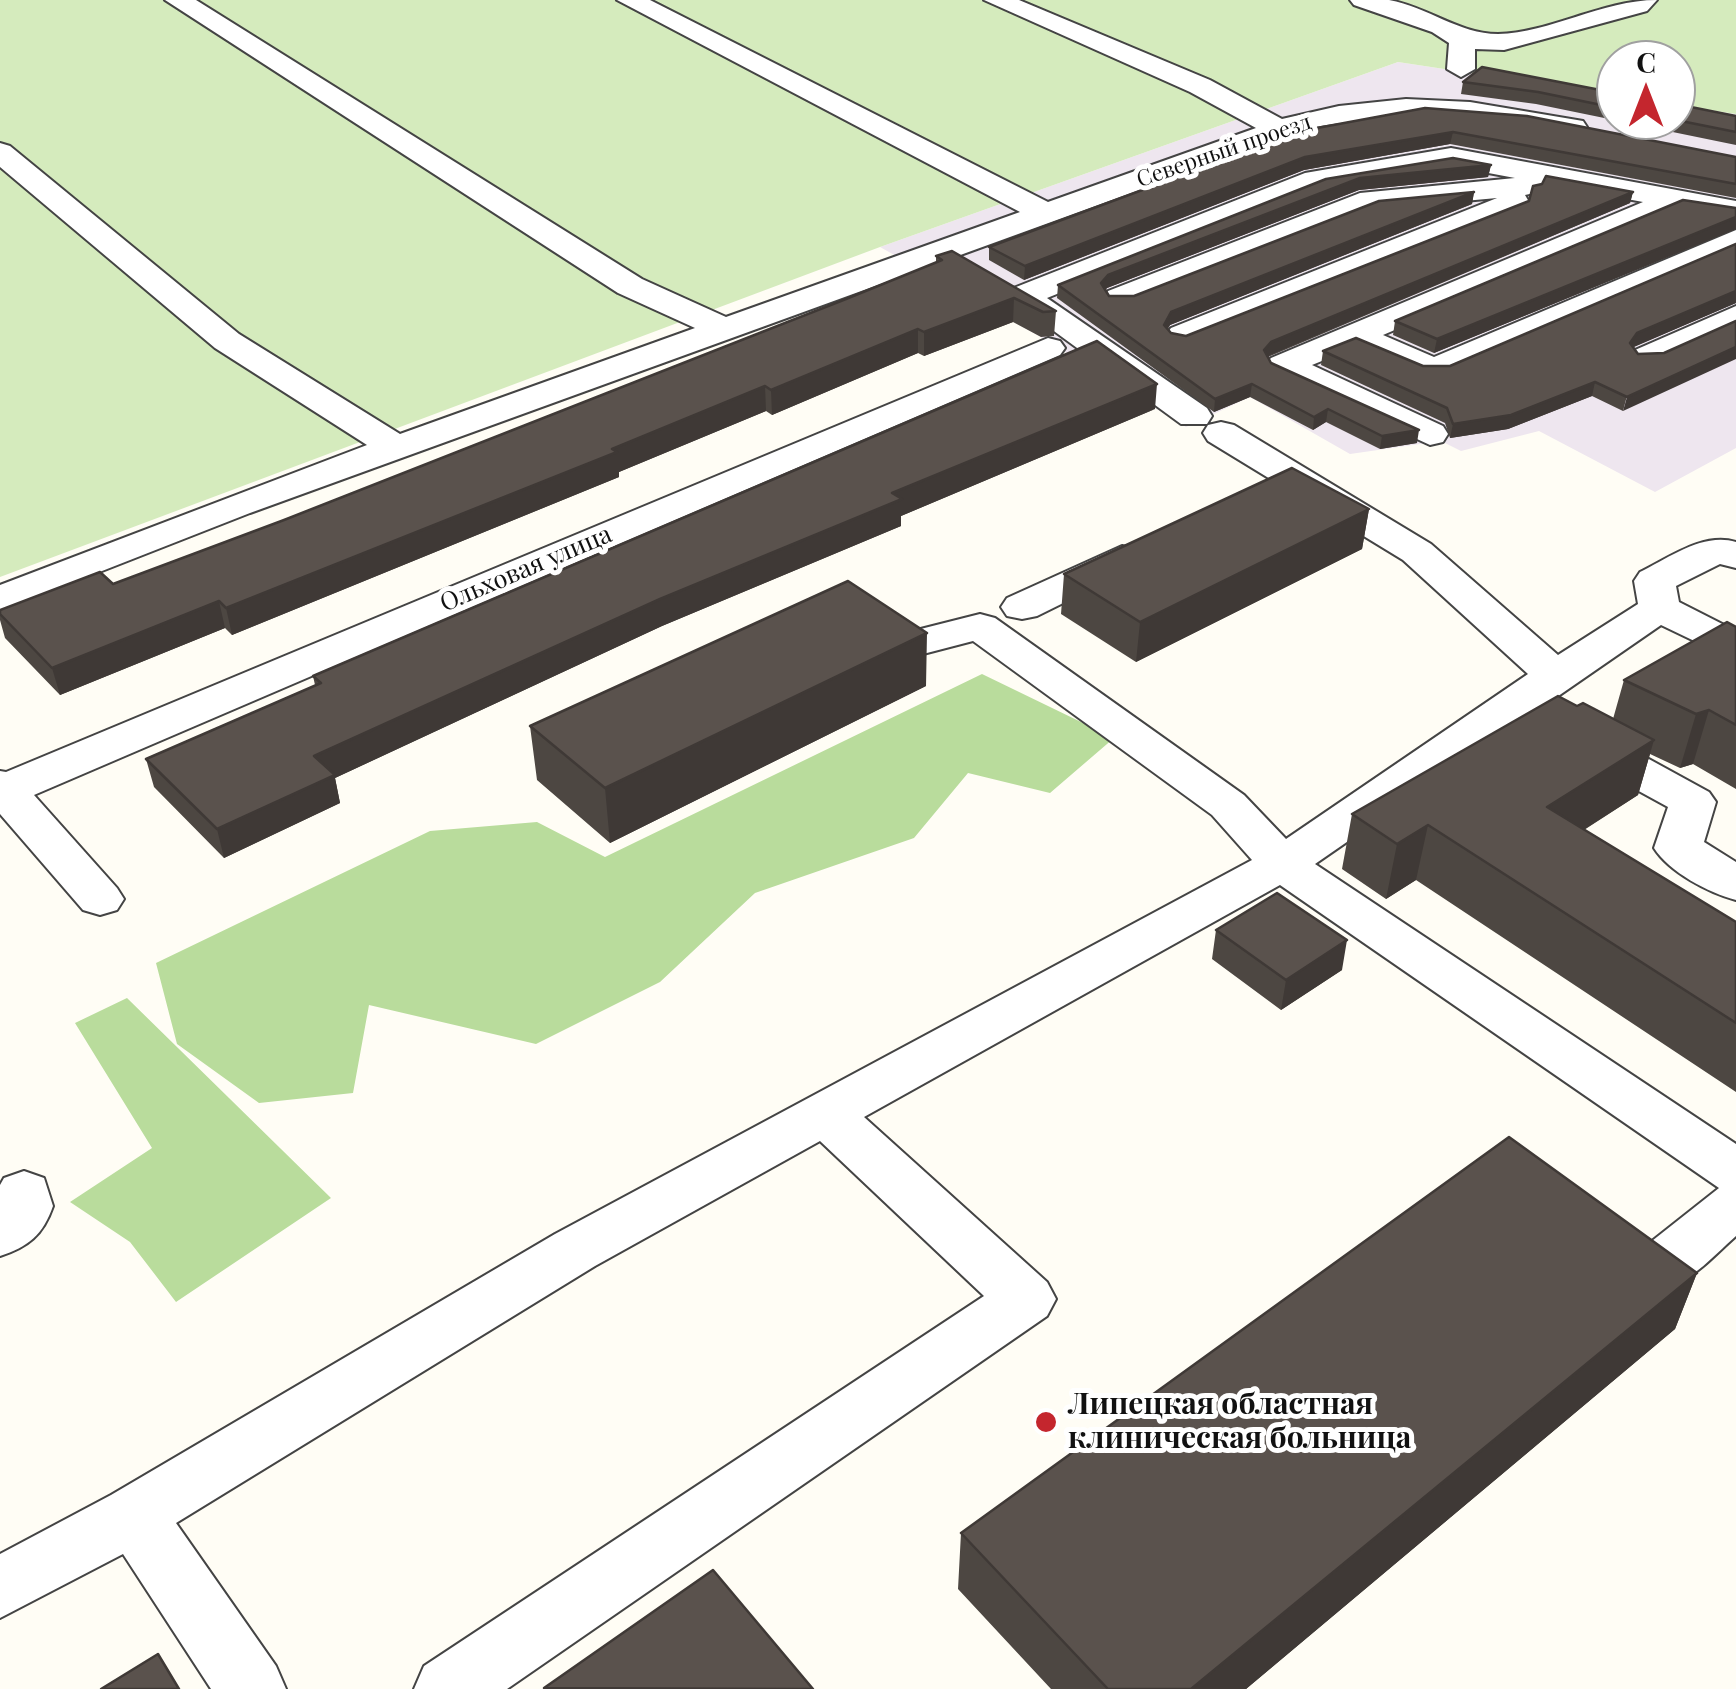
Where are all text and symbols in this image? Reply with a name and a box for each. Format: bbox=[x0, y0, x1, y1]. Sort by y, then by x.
north arrow bbox=[1596, 40, 1696, 140]
text: С bbox=[1636, 43, 1656, 80]
street label: Северный проезд bbox=[1133, 109, 1315, 193]
street label: Ольховая улица bbox=[436, 519, 616, 619]
place label: Липецкая областная клиническая больница bbox=[1068, 1387, 1411, 1458]
marker: Липецкая областная клиническая больница bbox=[1033, 1409, 1059, 1435]

